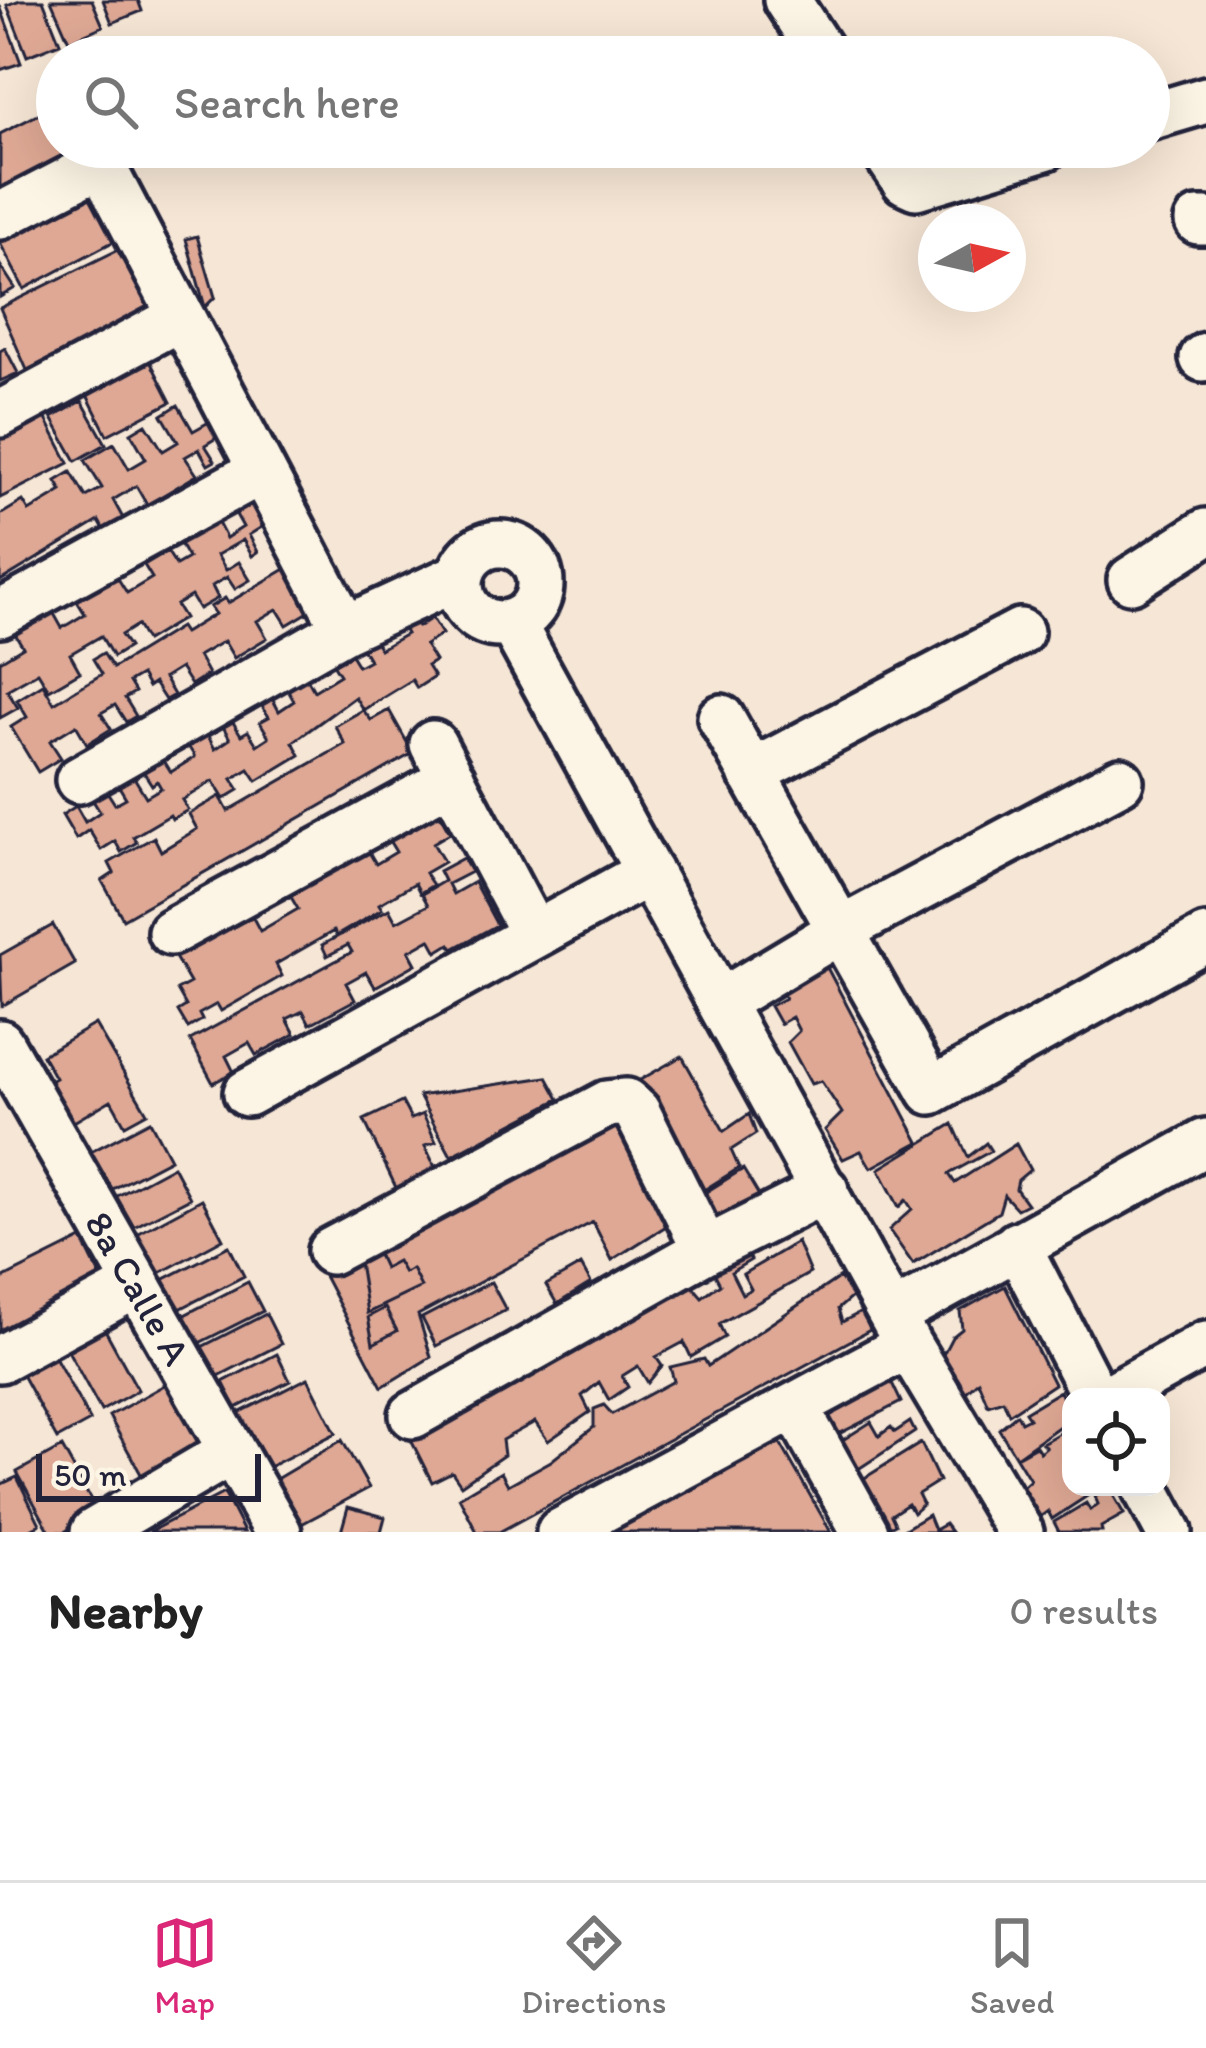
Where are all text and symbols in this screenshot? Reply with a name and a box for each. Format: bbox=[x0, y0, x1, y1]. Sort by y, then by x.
search box bbox=[36, 36, 1170, 168]
icon: search bbox=[78, 69, 144, 135]
text: Search here bbox=[174, 75, 400, 129]
north arrow bbox=[918, 204, 1026, 312]
street label: 8a Calle A bbox=[75, 1203, 201, 1373]
map controls bbox=[1062, 1388, 1170, 1496]
button: locate bbox=[1062, 1388, 1170, 1496]
scale bar bbox=[36, 1448, 261, 1501]
text: 50 m bbox=[54, 1455, 127, 1494]
text: Nearby bbox=[48, 1580, 203, 1641]
text: 0 results bbox=[1009, 1587, 1158, 1634]
tab: Map bbox=[152, 1910, 218, 2021]
tab: Directions bbox=[521, 1910, 666, 2021]
tab: Saved bbox=[970, 1910, 1054, 2021]

